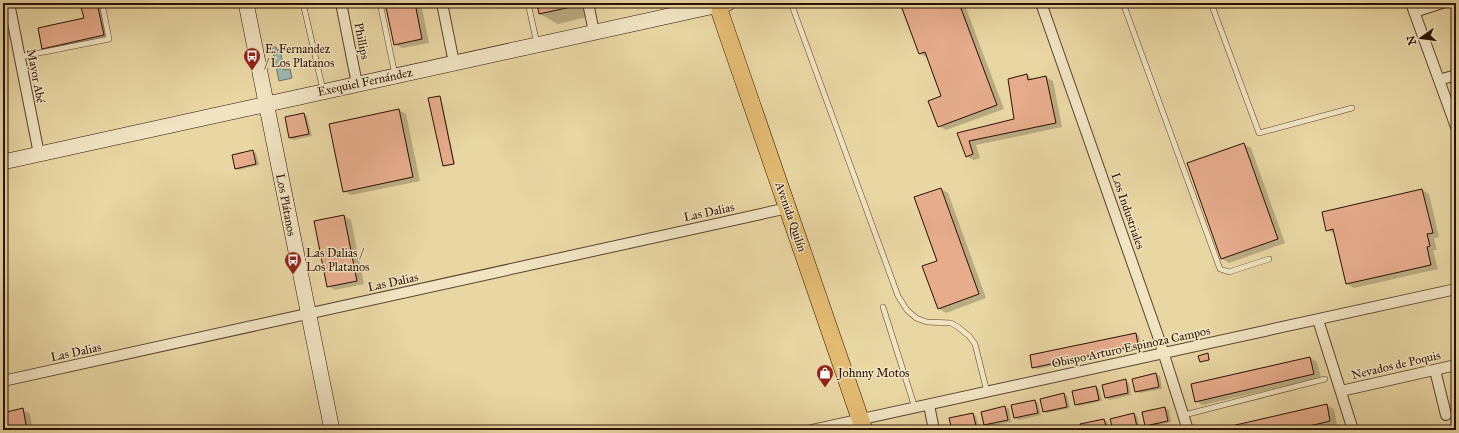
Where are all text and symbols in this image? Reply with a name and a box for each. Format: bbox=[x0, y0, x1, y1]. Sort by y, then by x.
north arrow bbox=[1401, 18, 1441, 58]
street label: Phillips bbox=[352, 21, 372, 61]
text: N bbox=[1404, 34, 1419, 46]
place label: E. Fernandez / Los Platanos bbox=[264, 42, 334, 70]
bus stop icon: E. Fernandez / Los Platanos bbox=[242, 46, 262, 71]
street label: Mayor Abé bbox=[24, 48, 48, 104]
street label: Exequiel Fernández bbox=[316, 65, 414, 100]
street label: Los Industriales bbox=[1108, 171, 1148, 251]
street label: Los Plátanos bbox=[273, 173, 299, 237]
street label: Avenida Quilín bbox=[772, 179, 810, 254]
street label: Las Dalias bbox=[682, 200, 736, 224]
place label: Las Dalias / Los Platanos bbox=[306, 246, 369, 274]
bus stop icon: Las Dalias / Los Platanos bbox=[283, 250, 303, 275]
street label: Las Dalias bbox=[366, 270, 420, 294]
street label: Obispo Arturo Espinoza Campos bbox=[1050, 323, 1212, 371]
street label: Las Dalias bbox=[49, 340, 103, 364]
street label: Nevados de Poquis bbox=[1350, 348, 1442, 383]
shop icon: Johnny Motos bbox=[815, 363, 835, 388]
place label: Johnny Motos bbox=[836, 366, 909, 381]

